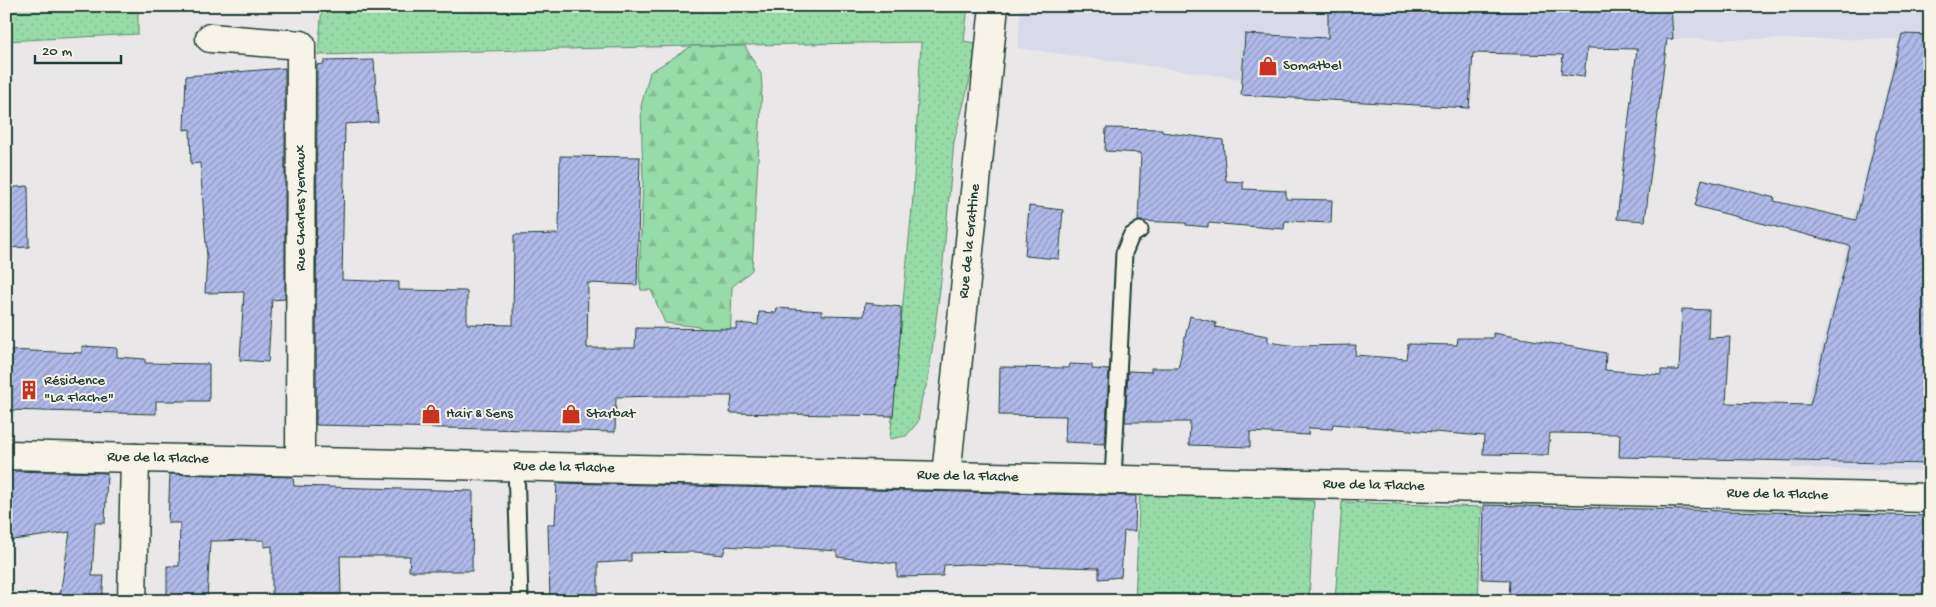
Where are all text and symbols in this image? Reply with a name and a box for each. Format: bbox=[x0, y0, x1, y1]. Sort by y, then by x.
scale bar bbox=[35, 32, 121, 64]
text: 20 m bbox=[42, 43, 72, 61]
shop icon: Somatbel bbox=[1257, 55, 1279, 77]
place label: Somatbel bbox=[1283, 57, 1342, 75]
street label: Rue Charles Yernaux bbox=[292, 145, 310, 271]
street label: Rue de la Grattine bbox=[955, 183, 985, 299]
place label: Résidence "La Flache" bbox=[44, 372, 114, 407]
building icon: Résidence "La Flache" bbox=[18, 379, 40, 401]
shop icon: Hair & Sens bbox=[420, 403, 442, 425]
shop icon: Starbat bbox=[560, 403, 582, 425]
place label: Hair & Sens bbox=[446, 405, 513, 423]
place label: Starbat bbox=[586, 405, 637, 423]
street label: Rue de la Flache bbox=[107, 448, 209, 469]
street label: Rue de la Flache bbox=[513, 457, 615, 478]
street label: Rue de la Flache bbox=[917, 466, 1019, 487]
street label: Rue de la Flache bbox=[1323, 475, 1425, 496]
street label: Rue de la Flache bbox=[1726, 484, 1829, 505]

